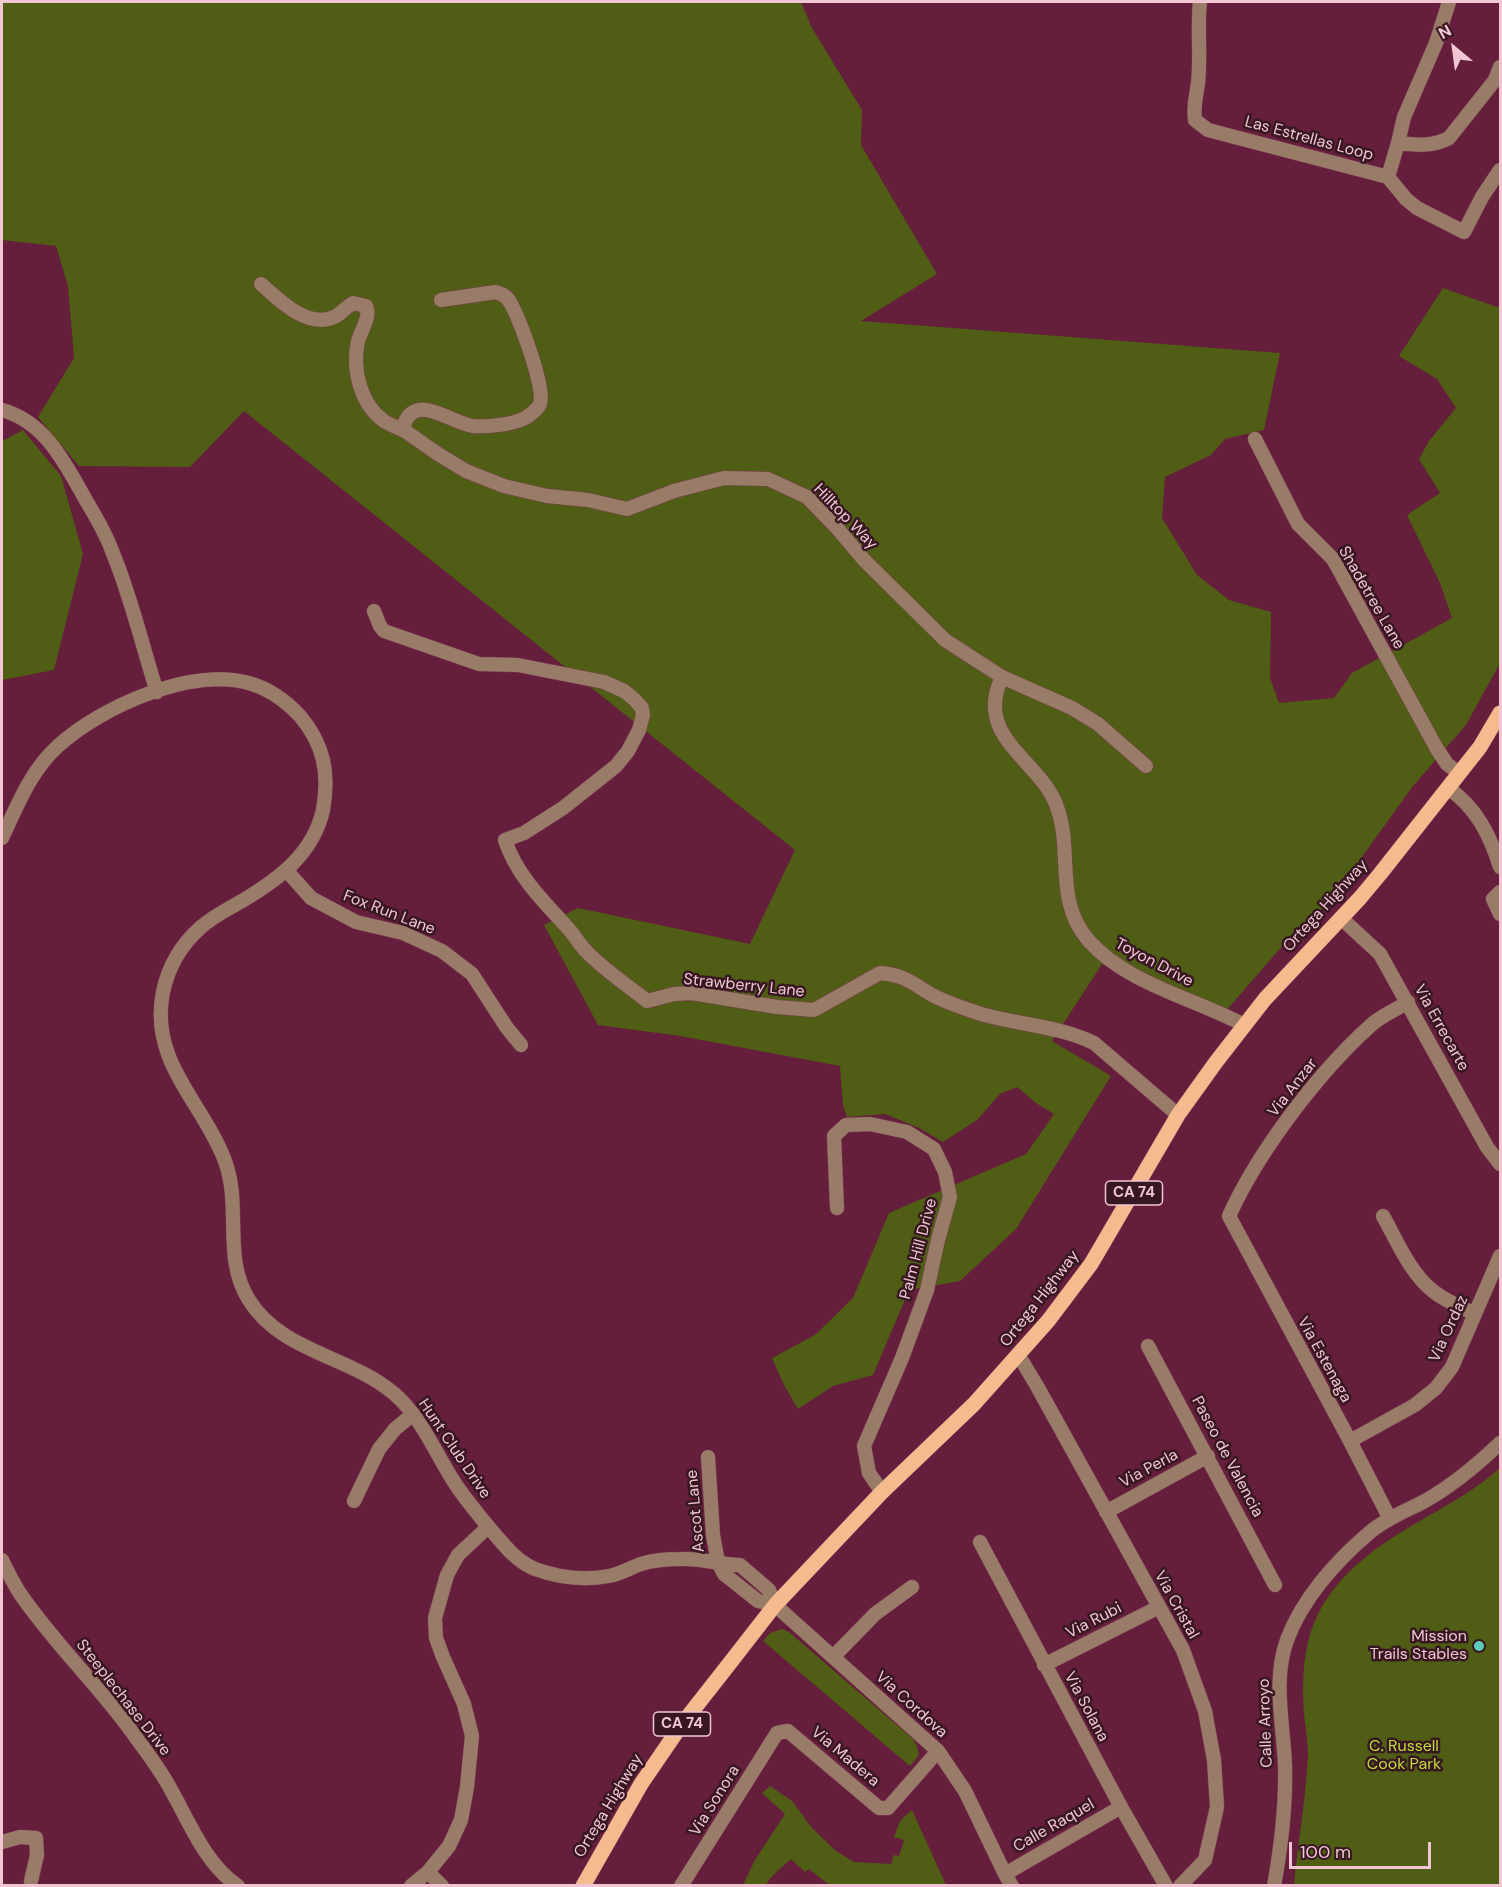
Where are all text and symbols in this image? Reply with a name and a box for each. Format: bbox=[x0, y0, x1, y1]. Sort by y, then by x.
north arrow bbox=[1424, 18, 1484, 78]
text: N bbox=[1435, 20, 1455, 44]
street label: Las Estrellas Loop bbox=[1243, 113, 1375, 165]
street label: Hilltop Way bbox=[809, 480, 881, 554]
street label: Shadetree Lane bbox=[1334, 543, 1408, 653]
street label: Ortega Highway bbox=[1280, 856, 1372, 956]
street label: Fox Run Lane bbox=[340, 887, 438, 939]
street label: Toyon Drive bbox=[1112, 934, 1196, 992]
street label: Strawberry Lane bbox=[682, 970, 806, 1002]
street label: Via Errecarte bbox=[1409, 981, 1473, 1075]
street label: Via Anzar bbox=[1264, 1055, 1322, 1121]
road number: CA 74 bbox=[1106, 1181, 1162, 1205]
street label: Palm Hill Drive bbox=[896, 1196, 942, 1302]
street label: Ortega Highway bbox=[996, 1247, 1084, 1351]
street label: Via Ordaz bbox=[1425, 1293, 1473, 1365]
street label: Via Estenaga bbox=[1293, 1314, 1355, 1406]
street label: Paseo de Valencia bbox=[1187, 1393, 1267, 1521]
street label: Hunt Club Drive bbox=[414, 1395, 494, 1503]
street label: Via Perla bbox=[1116, 1446, 1182, 1492]
street label: Ascot Lane bbox=[683, 1469, 709, 1553]
street label: Via Cristal bbox=[1149, 1568, 1203, 1642]
street label: Via Rubi bbox=[1063, 1599, 1125, 1643]
place label: Mission Trails Stables bbox=[1370, 1627, 1467, 1665]
street label: Steeplechase Drive bbox=[72, 1636, 174, 1760]
marker: Mission Trails Stables bbox=[1472, 1639, 1486, 1653]
street label: Via Cordova bbox=[871, 1668, 951, 1742]
street label: Via Solana bbox=[1060, 1669, 1112, 1745]
street label: Calle Arroyo bbox=[1255, 1678, 1277, 1768]
road number: CA 74 bbox=[654, 1712, 710, 1736]
street label: Via Madera bbox=[807, 1723, 883, 1791]
park label: C. Russell Cook Park bbox=[1367, 1737, 1441, 1775]
street label: Ortega Highway bbox=[571, 1751, 647, 1861]
street label: Via Sonora bbox=[686, 1762, 744, 1840]
street label: Calle Raquel bbox=[1010, 1795, 1098, 1857]
scale bar bbox=[1292, 1830, 1434, 1868]
text: 100 m bbox=[1300, 1840, 1351, 1864]

